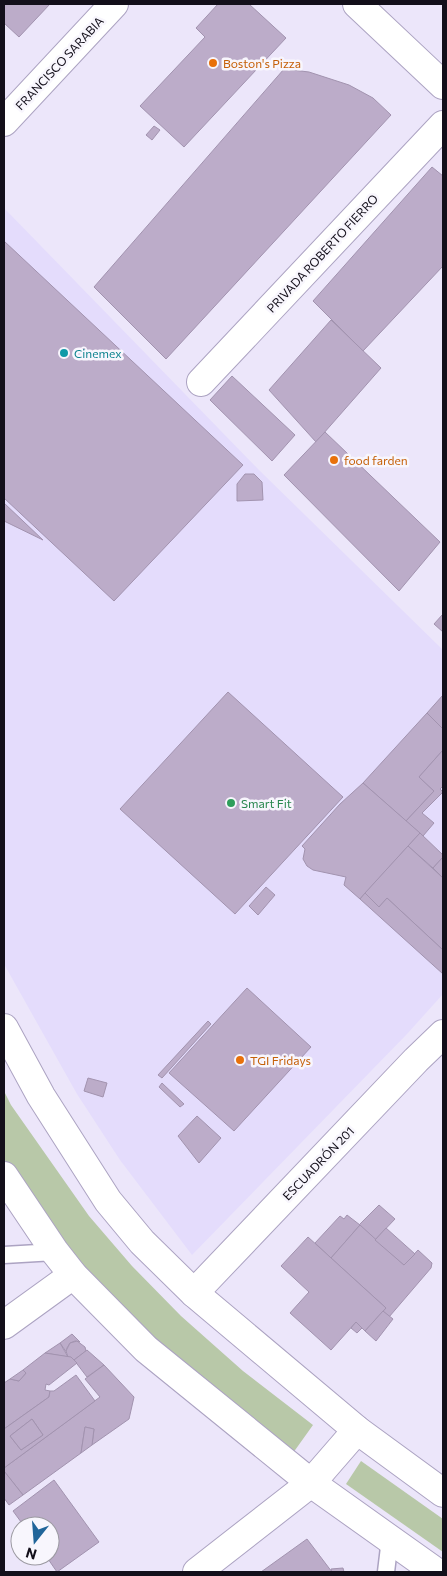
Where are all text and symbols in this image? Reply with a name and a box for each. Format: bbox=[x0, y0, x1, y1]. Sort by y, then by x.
street label: FRANCISCO SARABIA bbox=[12, 14, 106, 112]
place label: Boston's Pizza bbox=[223, 56, 301, 70]
marker: Boston's Pizza bbox=[207, 57, 219, 69]
street label: PRIVADA ROBERTO FIERRO bbox=[264, 191, 381, 315]
place label: Cinemex bbox=[74, 346, 122, 360]
marker: Cinemex bbox=[58, 347, 70, 359]
place label: food farden bbox=[344, 453, 408, 467]
marker: food farden bbox=[328, 454, 340, 466]
place label: Smart Fit bbox=[241, 796, 292, 810]
marker: Smart Fit bbox=[225, 797, 237, 809]
place label: TGI Fridays bbox=[250, 1053, 311, 1067]
marker: TGI Fridays bbox=[234, 1054, 246, 1066]
street label: ESCUADRÓN 201 bbox=[279, 1123, 357, 1203]
north arrow bbox=[10, 1516, 60, 1566]
text: N bbox=[24, 1544, 39, 1564]

